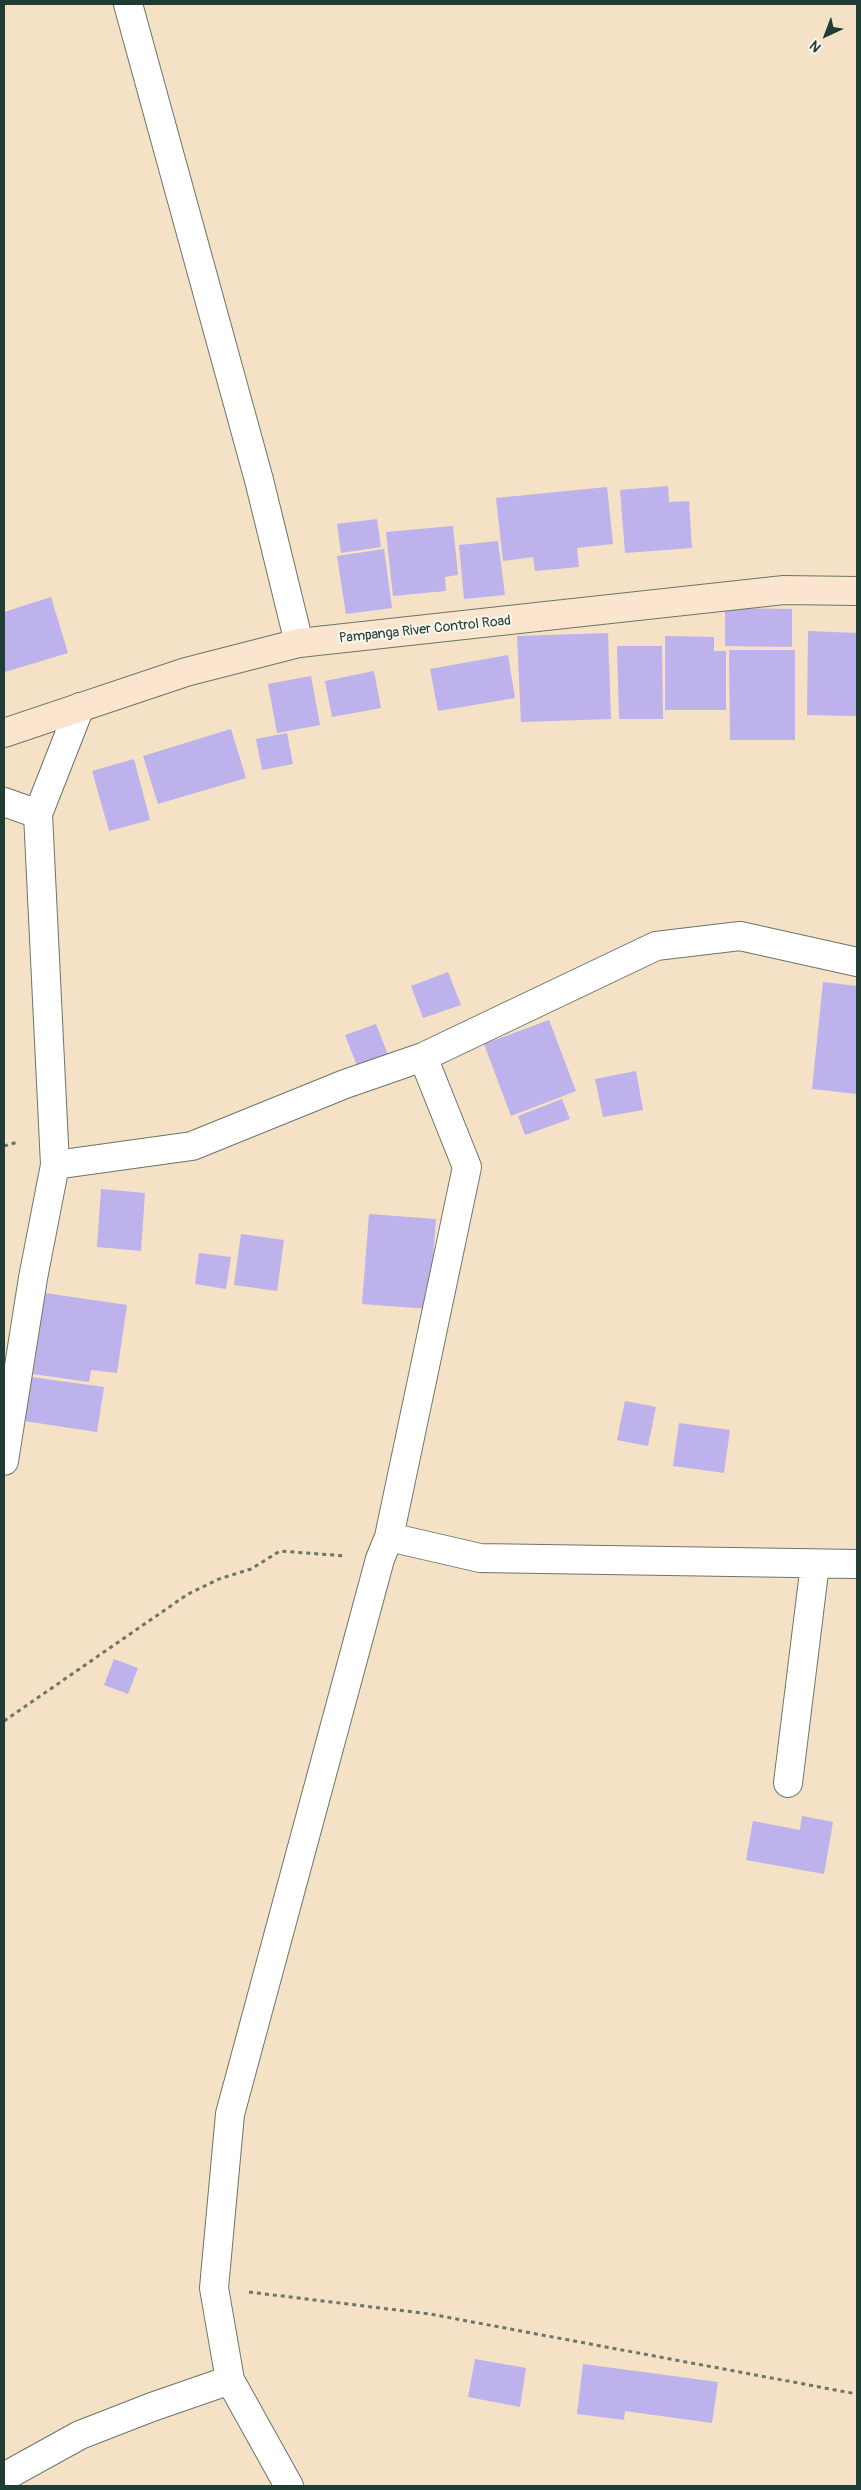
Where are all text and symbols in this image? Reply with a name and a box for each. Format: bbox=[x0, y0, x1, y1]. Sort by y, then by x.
north arrow bbox=[801, 10, 851, 60]
text: N bbox=[806, 37, 825, 56]
street label: Pampanga River Control Road bbox=[338, 613, 512, 647]

